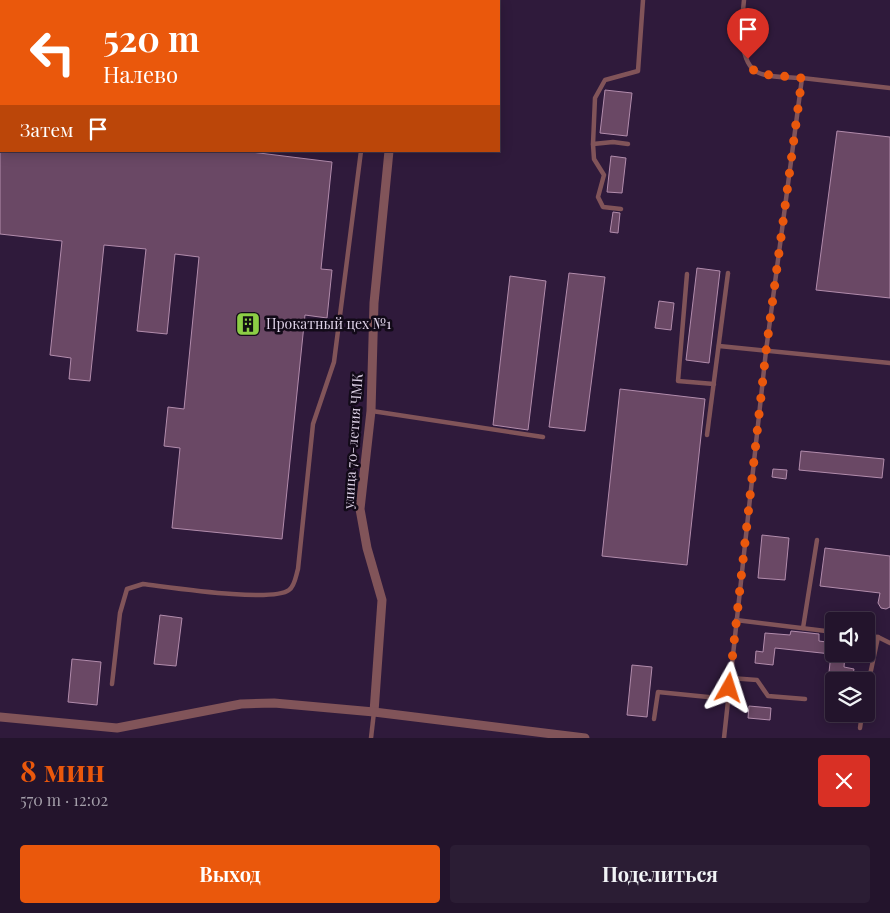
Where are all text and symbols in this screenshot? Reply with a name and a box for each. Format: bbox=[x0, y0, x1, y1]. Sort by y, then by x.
pin bbox=[727, 8, 769, 59]
text: 520 m bbox=[103, 14, 200, 61]
icon: arrive bbox=[734, 15, 762, 43]
icon: left bbox=[20, 20, 85, 85]
text: Налево bbox=[103, 59, 178, 89]
icon: arrive bbox=[84, 115, 112, 143]
text: Затем bbox=[20, 116, 74, 142]
building icon: Прокатный цех №1 bbox=[235, 311, 261, 337]
place label: Прокатный цех №1 bbox=[266, 314, 391, 333]
street label: улица 70-летия ЧМК bbox=[338, 372, 367, 510]
map controls bbox=[825, 612, 875, 722]
button: sound bbox=[825, 612, 875, 662]
position arrow bbox=[702, 661, 754, 713]
button: layers bbox=[825, 672, 875, 722]
text: 8 мин bbox=[20, 750, 105, 790]
button: close bbox=[818, 755, 870, 807]
text: 570 m · 12:02 bbox=[20, 789, 108, 810]
button: Выход bbox=[20, 845, 440, 903]
button: Поделиться bbox=[450, 845, 870, 903]

